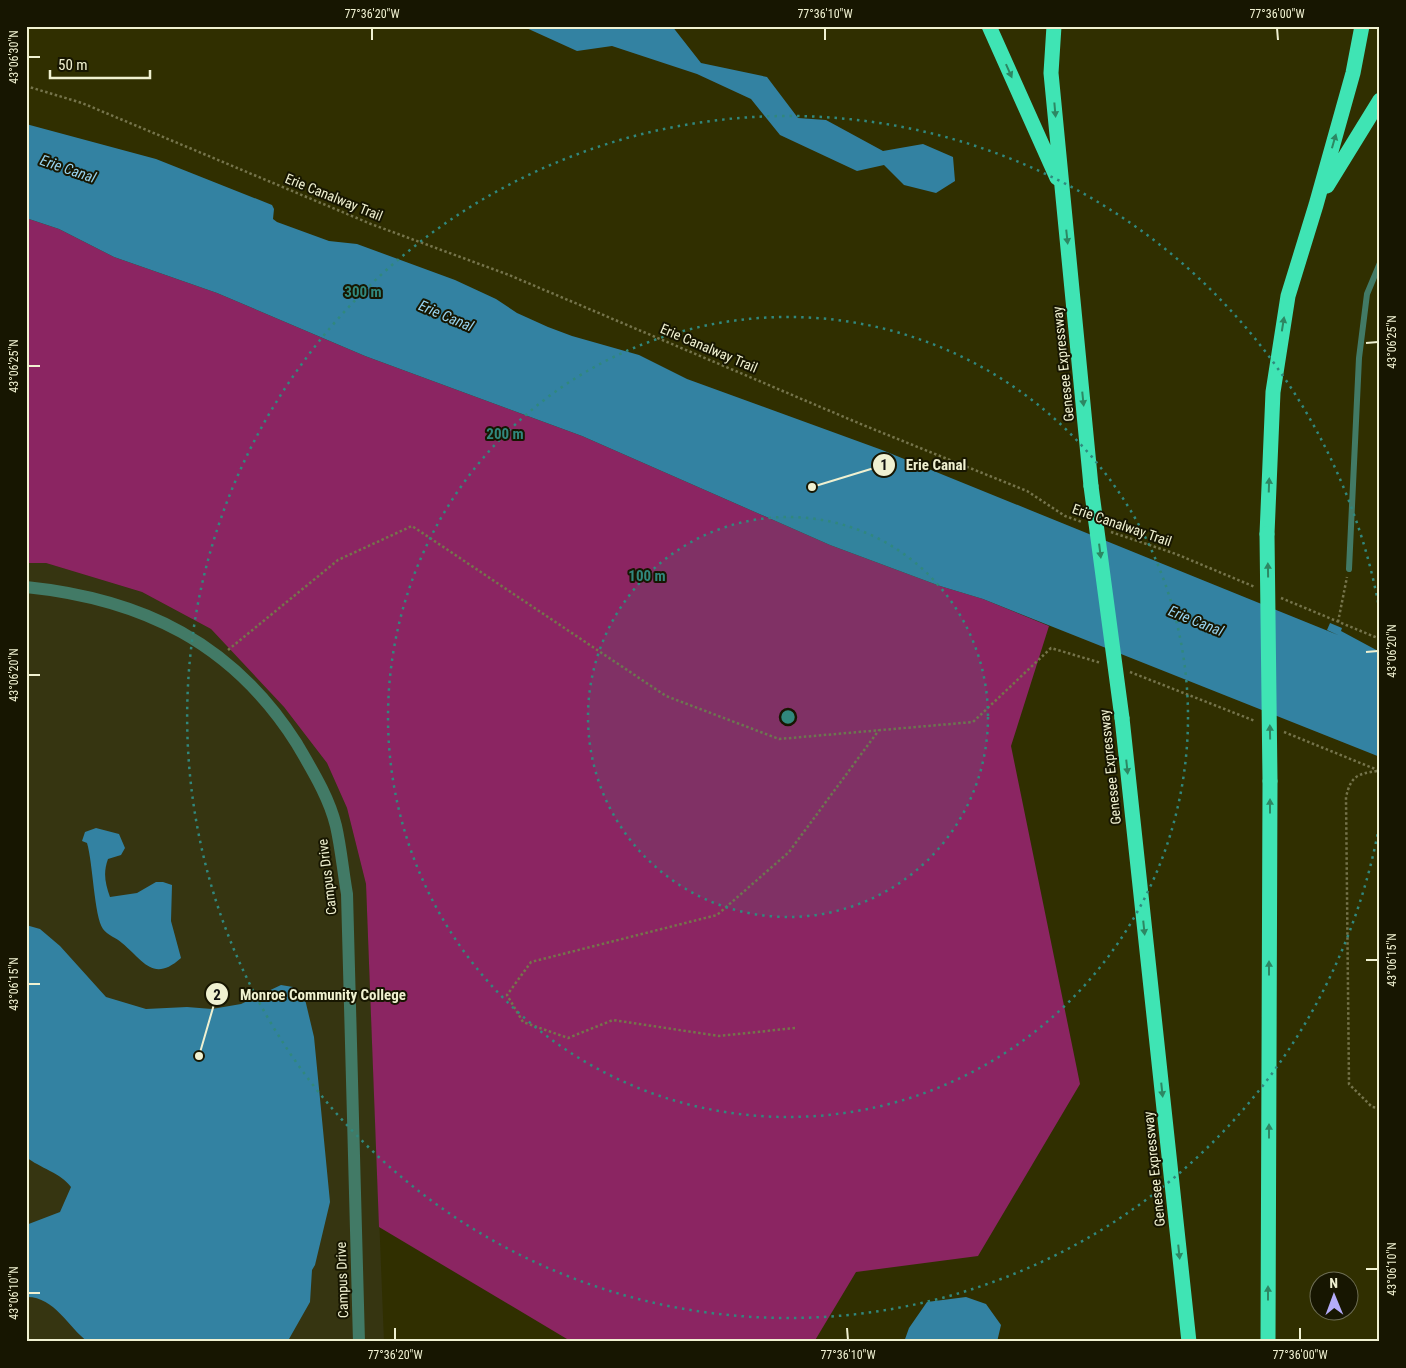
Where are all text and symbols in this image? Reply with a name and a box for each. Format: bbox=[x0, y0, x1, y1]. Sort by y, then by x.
text: 77°36'20"W bbox=[344, 7, 400, 21]
text: 77°36'10"W bbox=[797, 7, 853, 21]
text: 77°36'00"W bbox=[1249, 7, 1305, 21]
text: 43°06'30"N bbox=[7, 30, 21, 84]
scale bar bbox=[50, 48, 150, 80]
text: 50 m bbox=[58, 56, 88, 74]
one-way arrow bbox=[1005, 64, 1013, 78]
one-way arrow bbox=[1051, 102, 1059, 118]
one-way arrow bbox=[1331, 133, 1339, 148]
water label: Erie Canal bbox=[38, 151, 99, 187]
street label: Erie Canalway Trail bbox=[283, 170, 385, 224]
one-way arrow bbox=[1063, 229, 1071, 245]
text: 300 m bbox=[344, 283, 382, 301]
water label: Erie Canal bbox=[416, 296, 477, 336]
street label: Genesee Expressway bbox=[1049, 305, 1077, 422]
text: 43°06'25"N bbox=[1385, 315, 1399, 369]
one-way arrow bbox=[1280, 316, 1288, 332]
street label: Erie Canalway Trail bbox=[658, 320, 760, 376]
text: 43°06'25"N bbox=[7, 339, 21, 393]
one-way arrow bbox=[1079, 391, 1087, 407]
text: 200 m bbox=[486, 425, 524, 443]
callout: Erie Canal bbox=[871, 450, 977, 480]
text: 1 bbox=[880, 456, 888, 474]
text: Erie Canal bbox=[906, 456, 966, 474]
one-way arrow bbox=[1265, 477, 1273, 493]
street label: Erie Canalway Trail bbox=[1070, 501, 1174, 549]
one-way arrow bbox=[1096, 544, 1104, 560]
one-way arrow bbox=[1263, 562, 1271, 578]
text: 100 m bbox=[628, 567, 666, 585]
water label: Erie Canal bbox=[1166, 602, 1227, 640]
text: 43°06'20"N bbox=[1385, 624, 1399, 678]
text: 43°06'20"N bbox=[7, 648, 21, 702]
centre of rings bbox=[779, 708, 797, 726]
street label: Genesee Expressway bbox=[1096, 708, 1124, 825]
one-way arrow bbox=[1265, 724, 1273, 740]
one-way arrow bbox=[1123, 759, 1131, 775]
one-way arrow bbox=[1266, 797, 1274, 813]
street label: Campus Drive bbox=[314, 838, 340, 916]
one-way arrow bbox=[1140, 921, 1148, 937]
text: 43°06'15"N bbox=[1385, 933, 1399, 987]
text: 43°06'15"N bbox=[7, 957, 21, 1011]
one-way arrow bbox=[1265, 960, 1273, 976]
callout: Monroe Community College bbox=[205, 979, 416, 1009]
text: 2 bbox=[213, 986, 221, 1004]
text: Monroe Community College bbox=[240, 986, 406, 1004]
one-way arrow bbox=[1158, 1082, 1166, 1098]
street label: Genesee Expressway bbox=[1140, 1110, 1168, 1227]
one-way arrow bbox=[1265, 1122, 1273, 1138]
street label: Campus Drive bbox=[333, 1241, 351, 1318]
text: 43°06'10"N bbox=[1385, 1242, 1399, 1296]
one-way arrow bbox=[1175, 1244, 1183, 1260]
text: 43°06'10"N bbox=[7, 1266, 21, 1320]
north arrow bbox=[1308, 1270, 1358, 1320]
text: N bbox=[1329, 1275, 1338, 1291]
one-way arrow bbox=[1264, 1285, 1272, 1301]
text: 77°36'20"W bbox=[367, 1348, 423, 1362]
text: 77°36'10"W bbox=[820, 1348, 876, 1362]
text: 77°36'00"W bbox=[1272, 1348, 1328, 1362]

